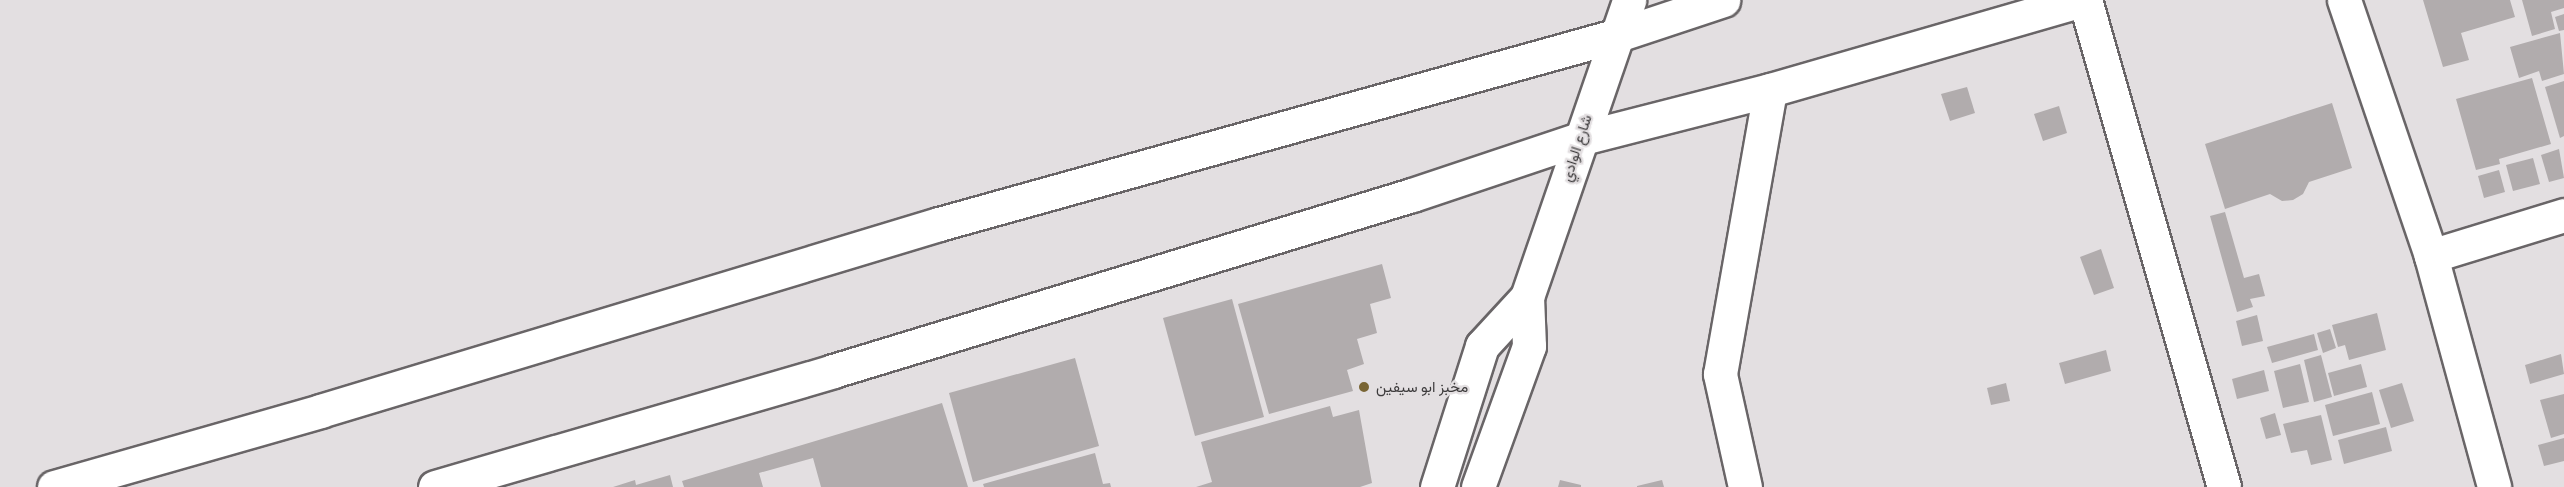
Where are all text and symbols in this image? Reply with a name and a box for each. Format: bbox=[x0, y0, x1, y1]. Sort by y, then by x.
street label: شارع الوادي bbox=[1557, 112, 1595, 184]
place label: مخبز ابو سيفين bbox=[1376, 378, 1468, 396]
marker: مخبز ابو سيفين bbox=[1357, 380, 1371, 394]

